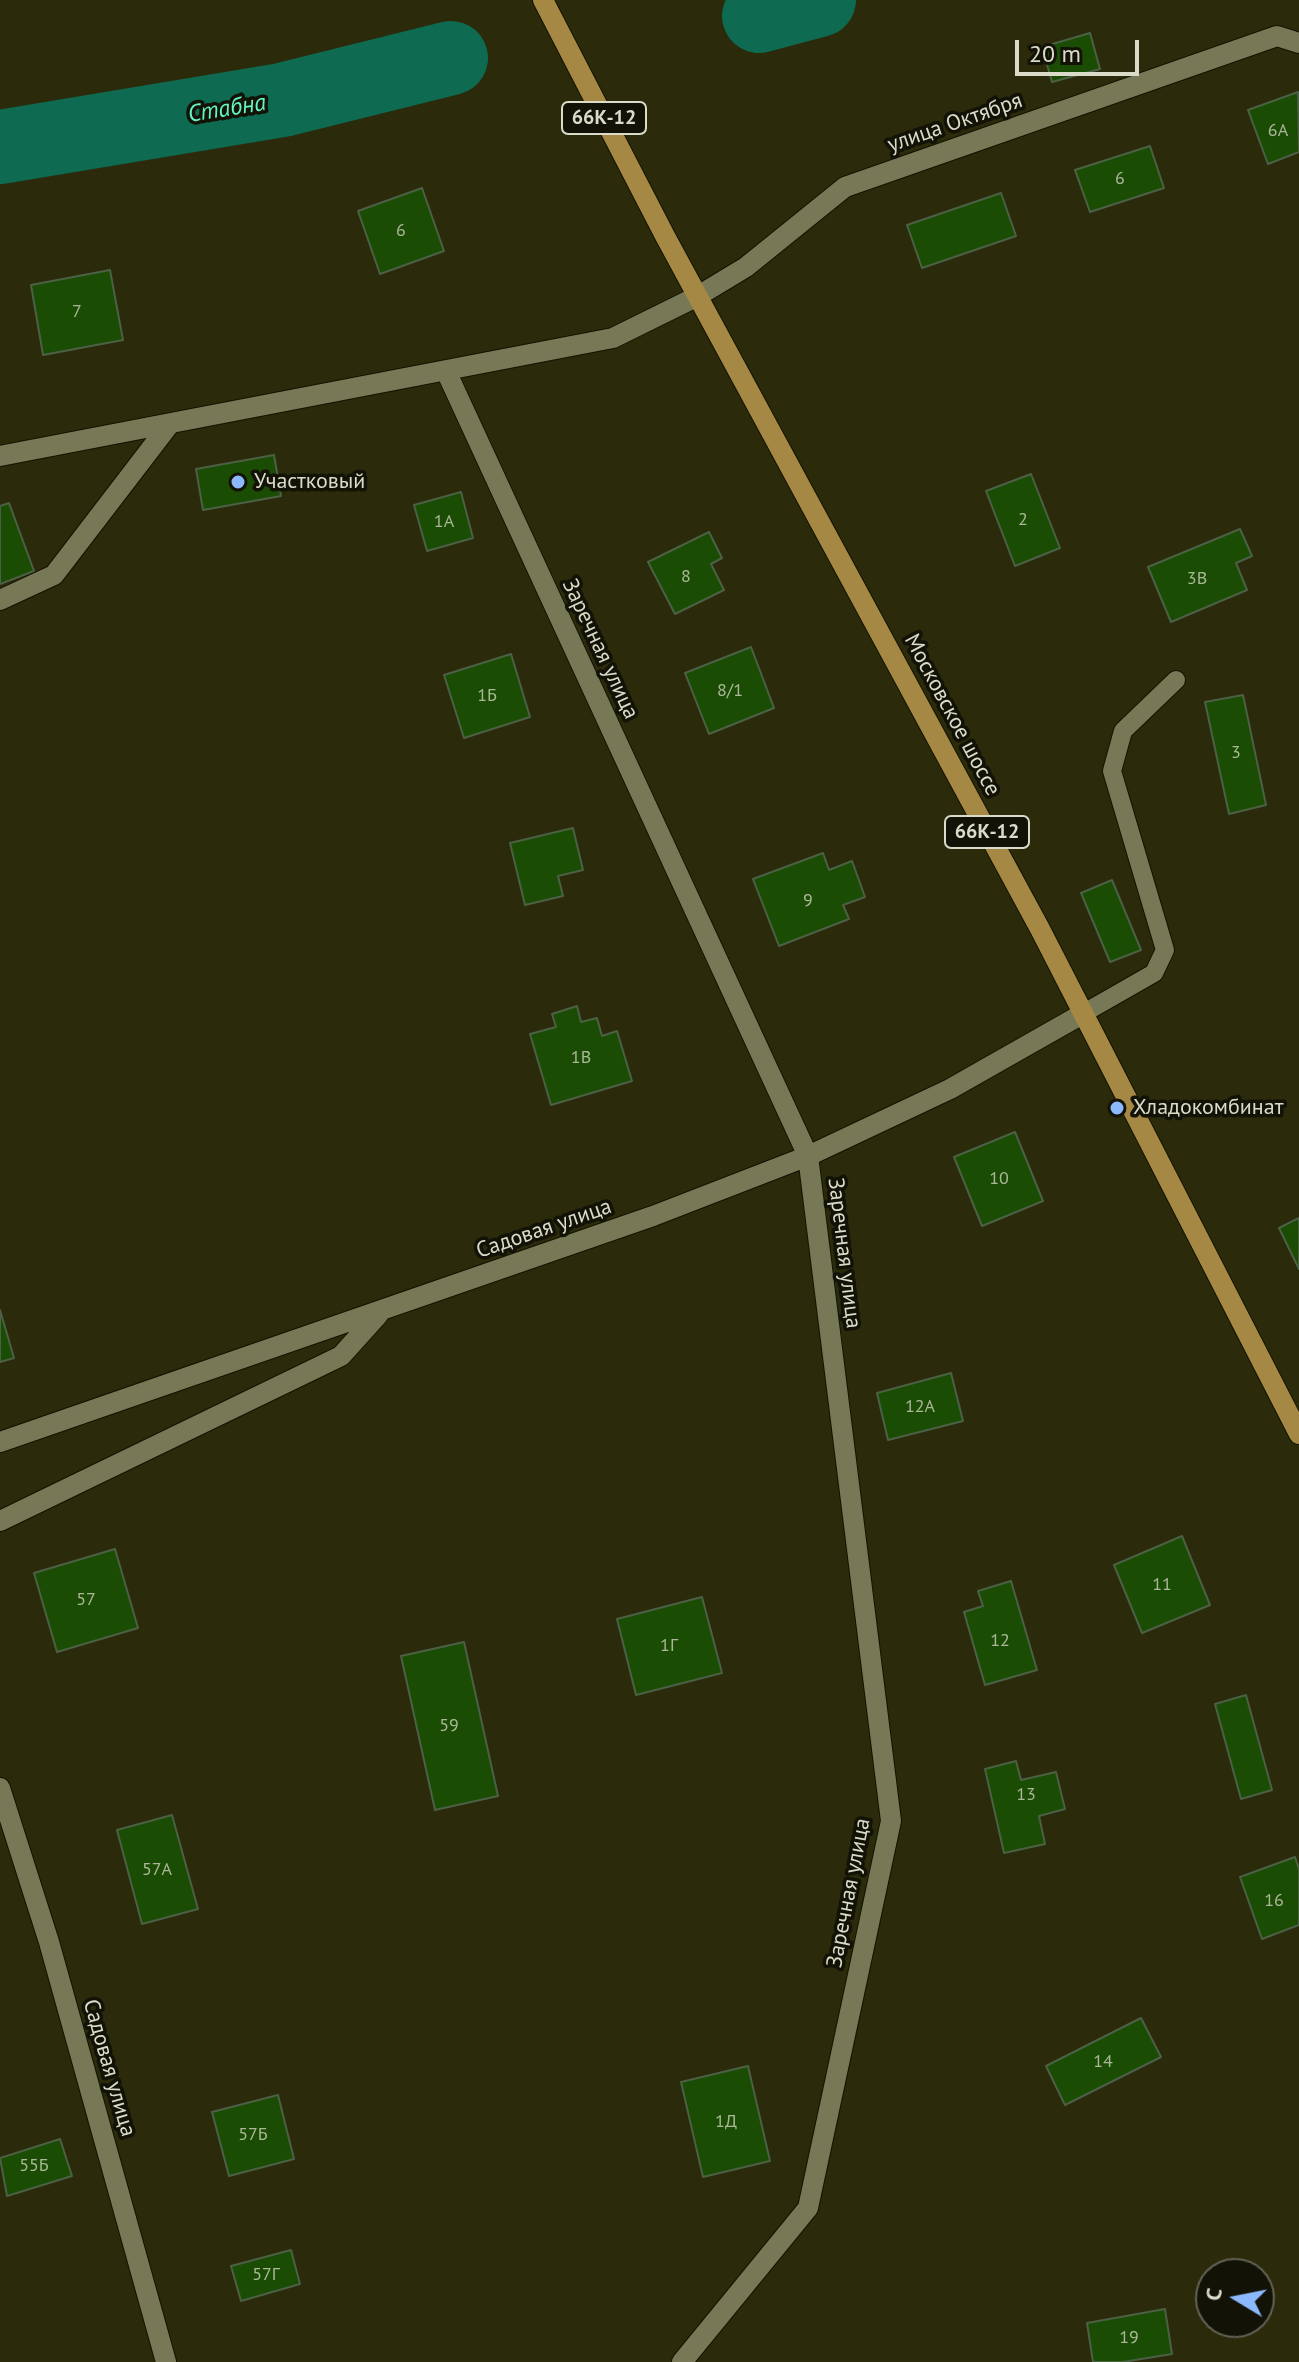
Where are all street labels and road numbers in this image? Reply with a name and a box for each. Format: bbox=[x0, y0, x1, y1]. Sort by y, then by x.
street label: улица Октября bbox=[884, 88, 1026, 158]
road number: 66К-12 bbox=[562, 102, 646, 134]
street label: Заречная улица bbox=[556, 575, 644, 723]
street label: Московское шоссе bbox=[898, 630, 1006, 800]
road number: 66К-12 bbox=[945, 816, 1029, 848]
street label: Заречная улица bbox=[822, 1176, 866, 1330]
street label: Садовая улица bbox=[473, 1194, 615, 1264]
street label: Заречная улица bbox=[822, 1816, 876, 1970]
street label: Садовая улица bbox=[77, 1996, 141, 2140]

